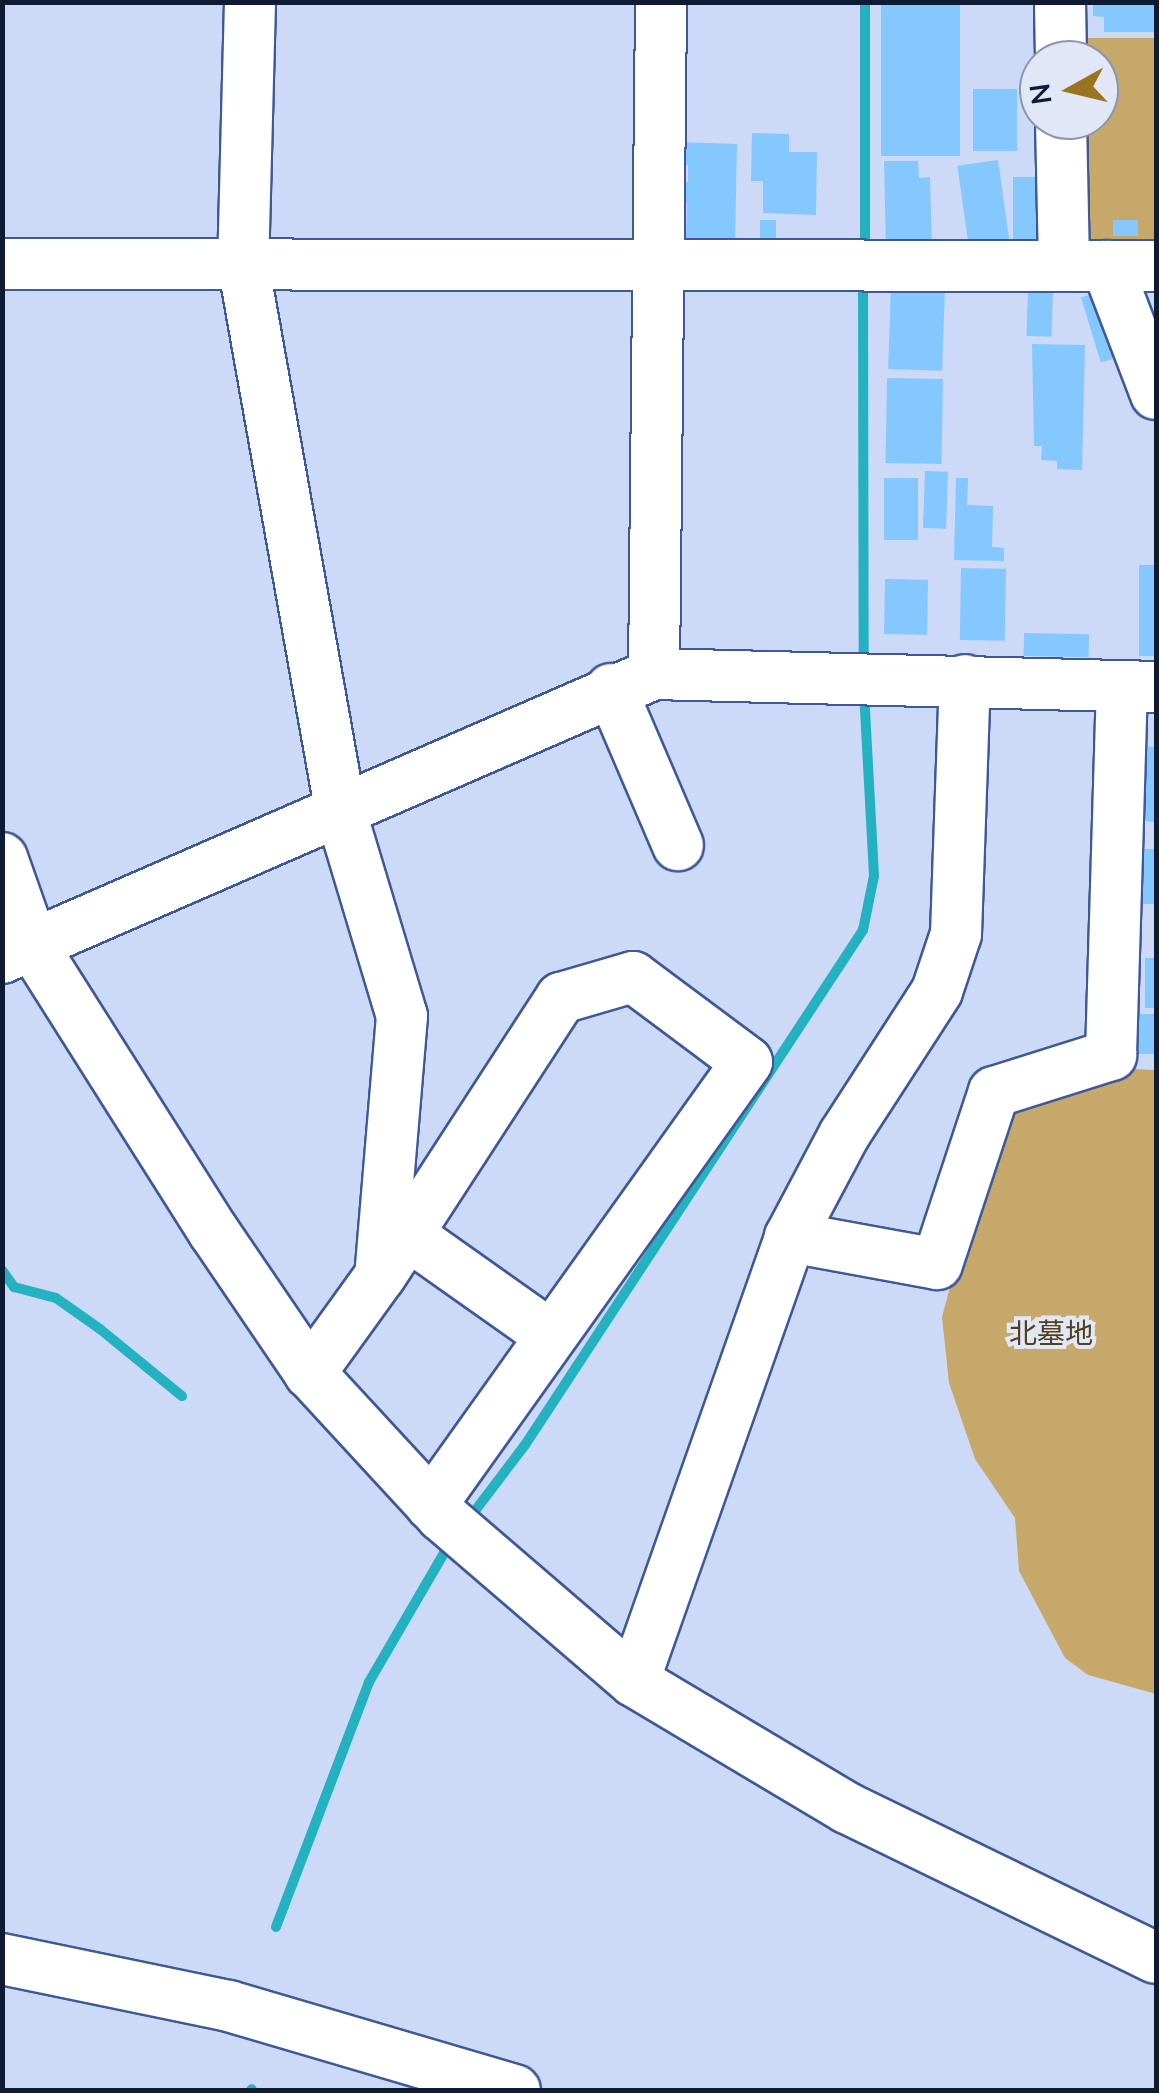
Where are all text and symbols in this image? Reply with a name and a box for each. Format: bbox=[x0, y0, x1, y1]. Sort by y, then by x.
north arrow bbox=[1019, 40, 1119, 140]
text: N bbox=[1021, 81, 1062, 107]
park label: 北墓地 bbox=[1009, 1317, 1093, 1351]

